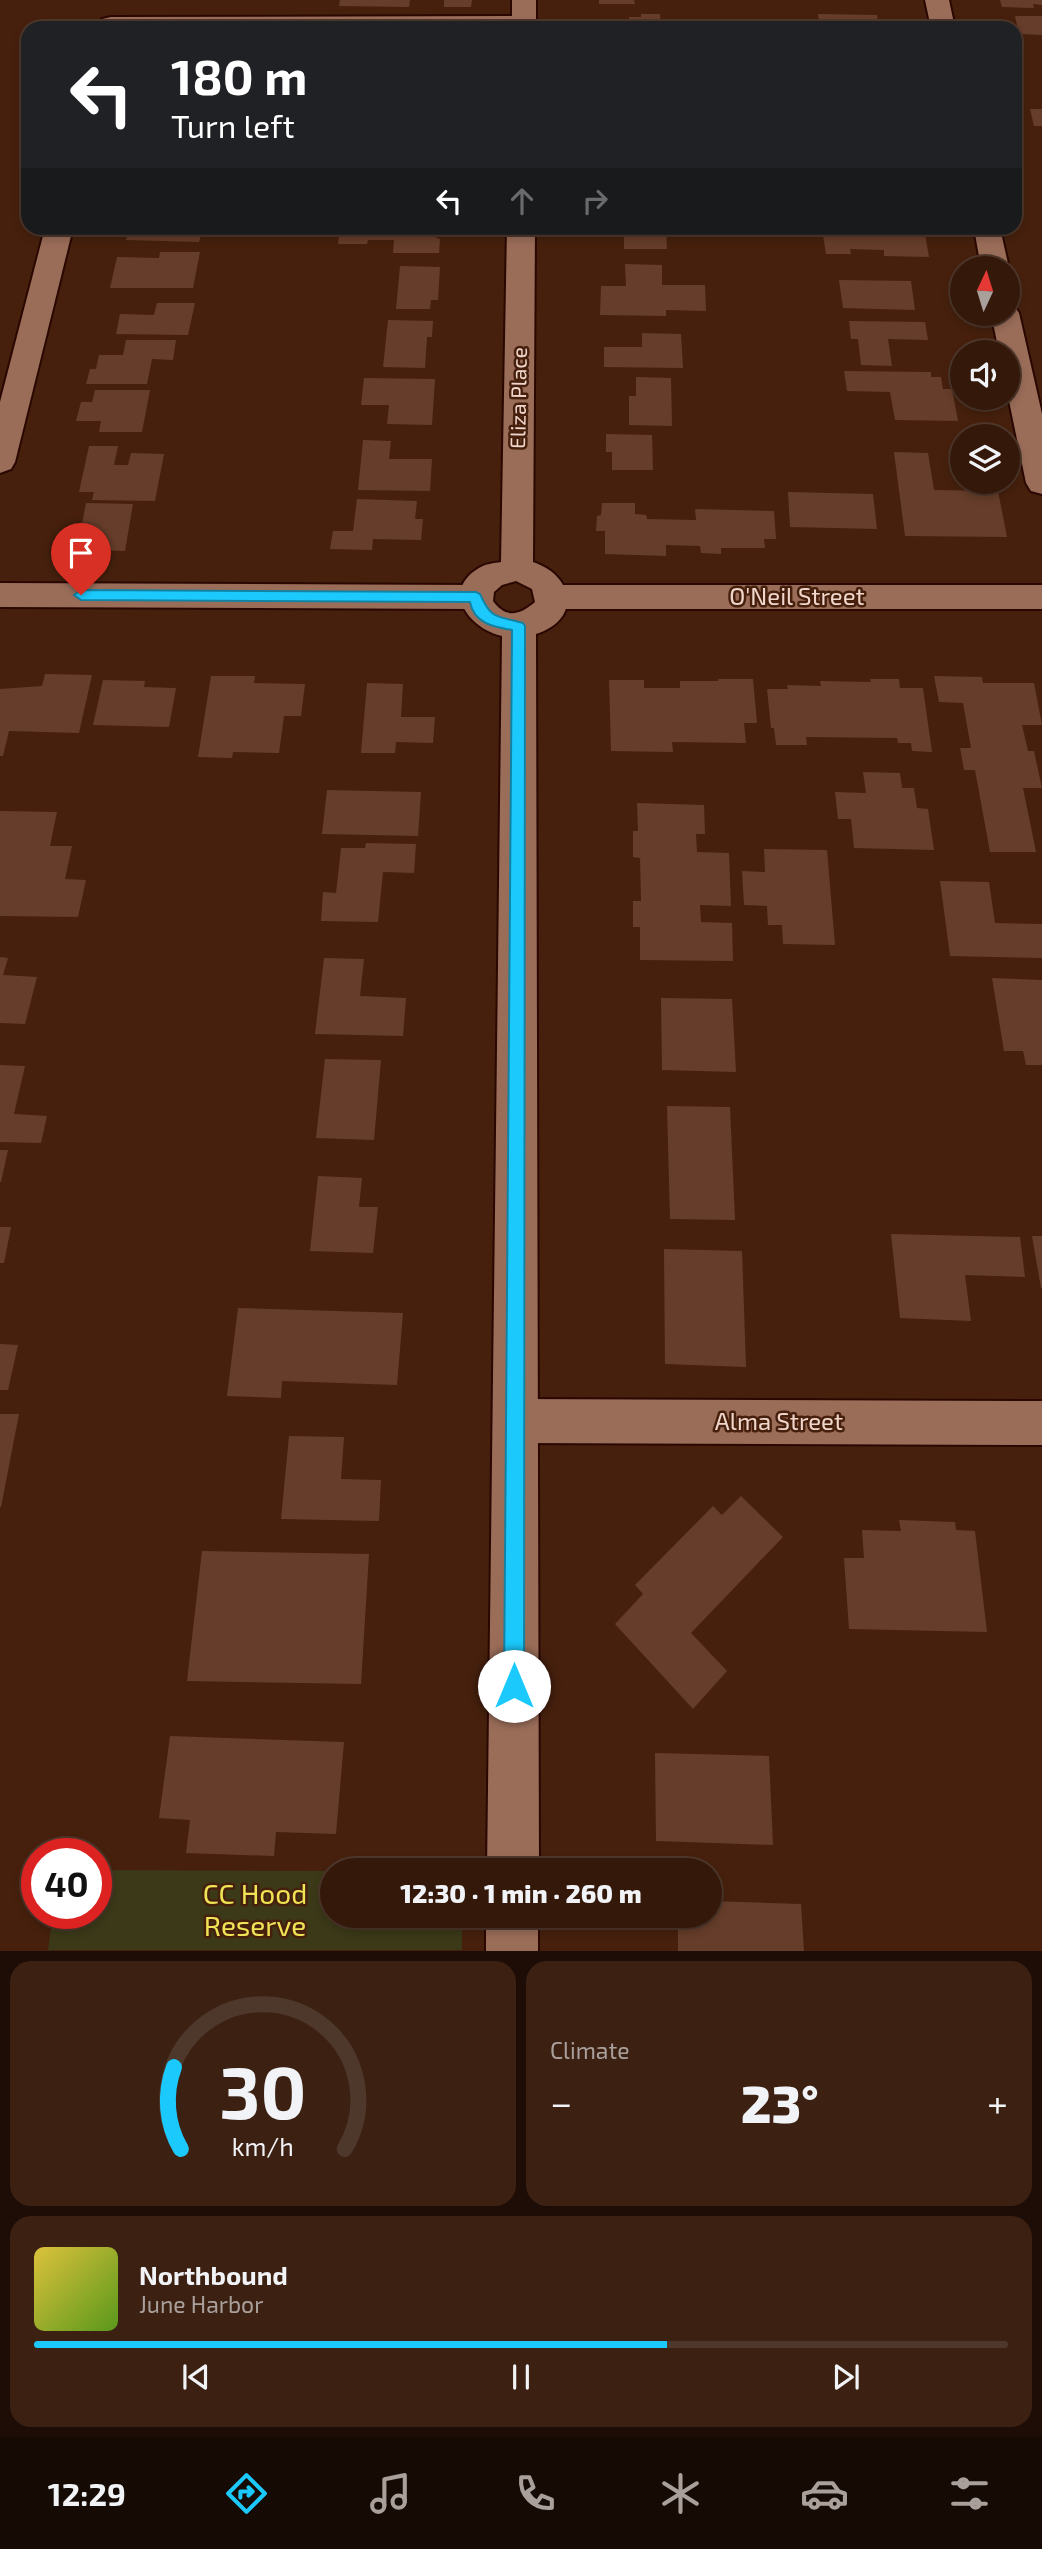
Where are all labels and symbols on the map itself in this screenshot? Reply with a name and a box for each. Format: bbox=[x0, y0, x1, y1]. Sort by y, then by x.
north arrow bbox=[950, 256, 1020, 326]
street label: Eliza Place bbox=[504, 347, 531, 449]
pin bbox=[51, 523, 111, 595]
street label: O'Neil Street bbox=[729, 581, 865, 610]
street label: Alma Street bbox=[715, 1406, 843, 1435]
position arrow bbox=[477, 1649, 551, 1723]
speed limit sign: 40 bbox=[21, 1838, 112, 1929]
park label: CC Hood Reserve bbox=[203, 1876, 307, 1942]

